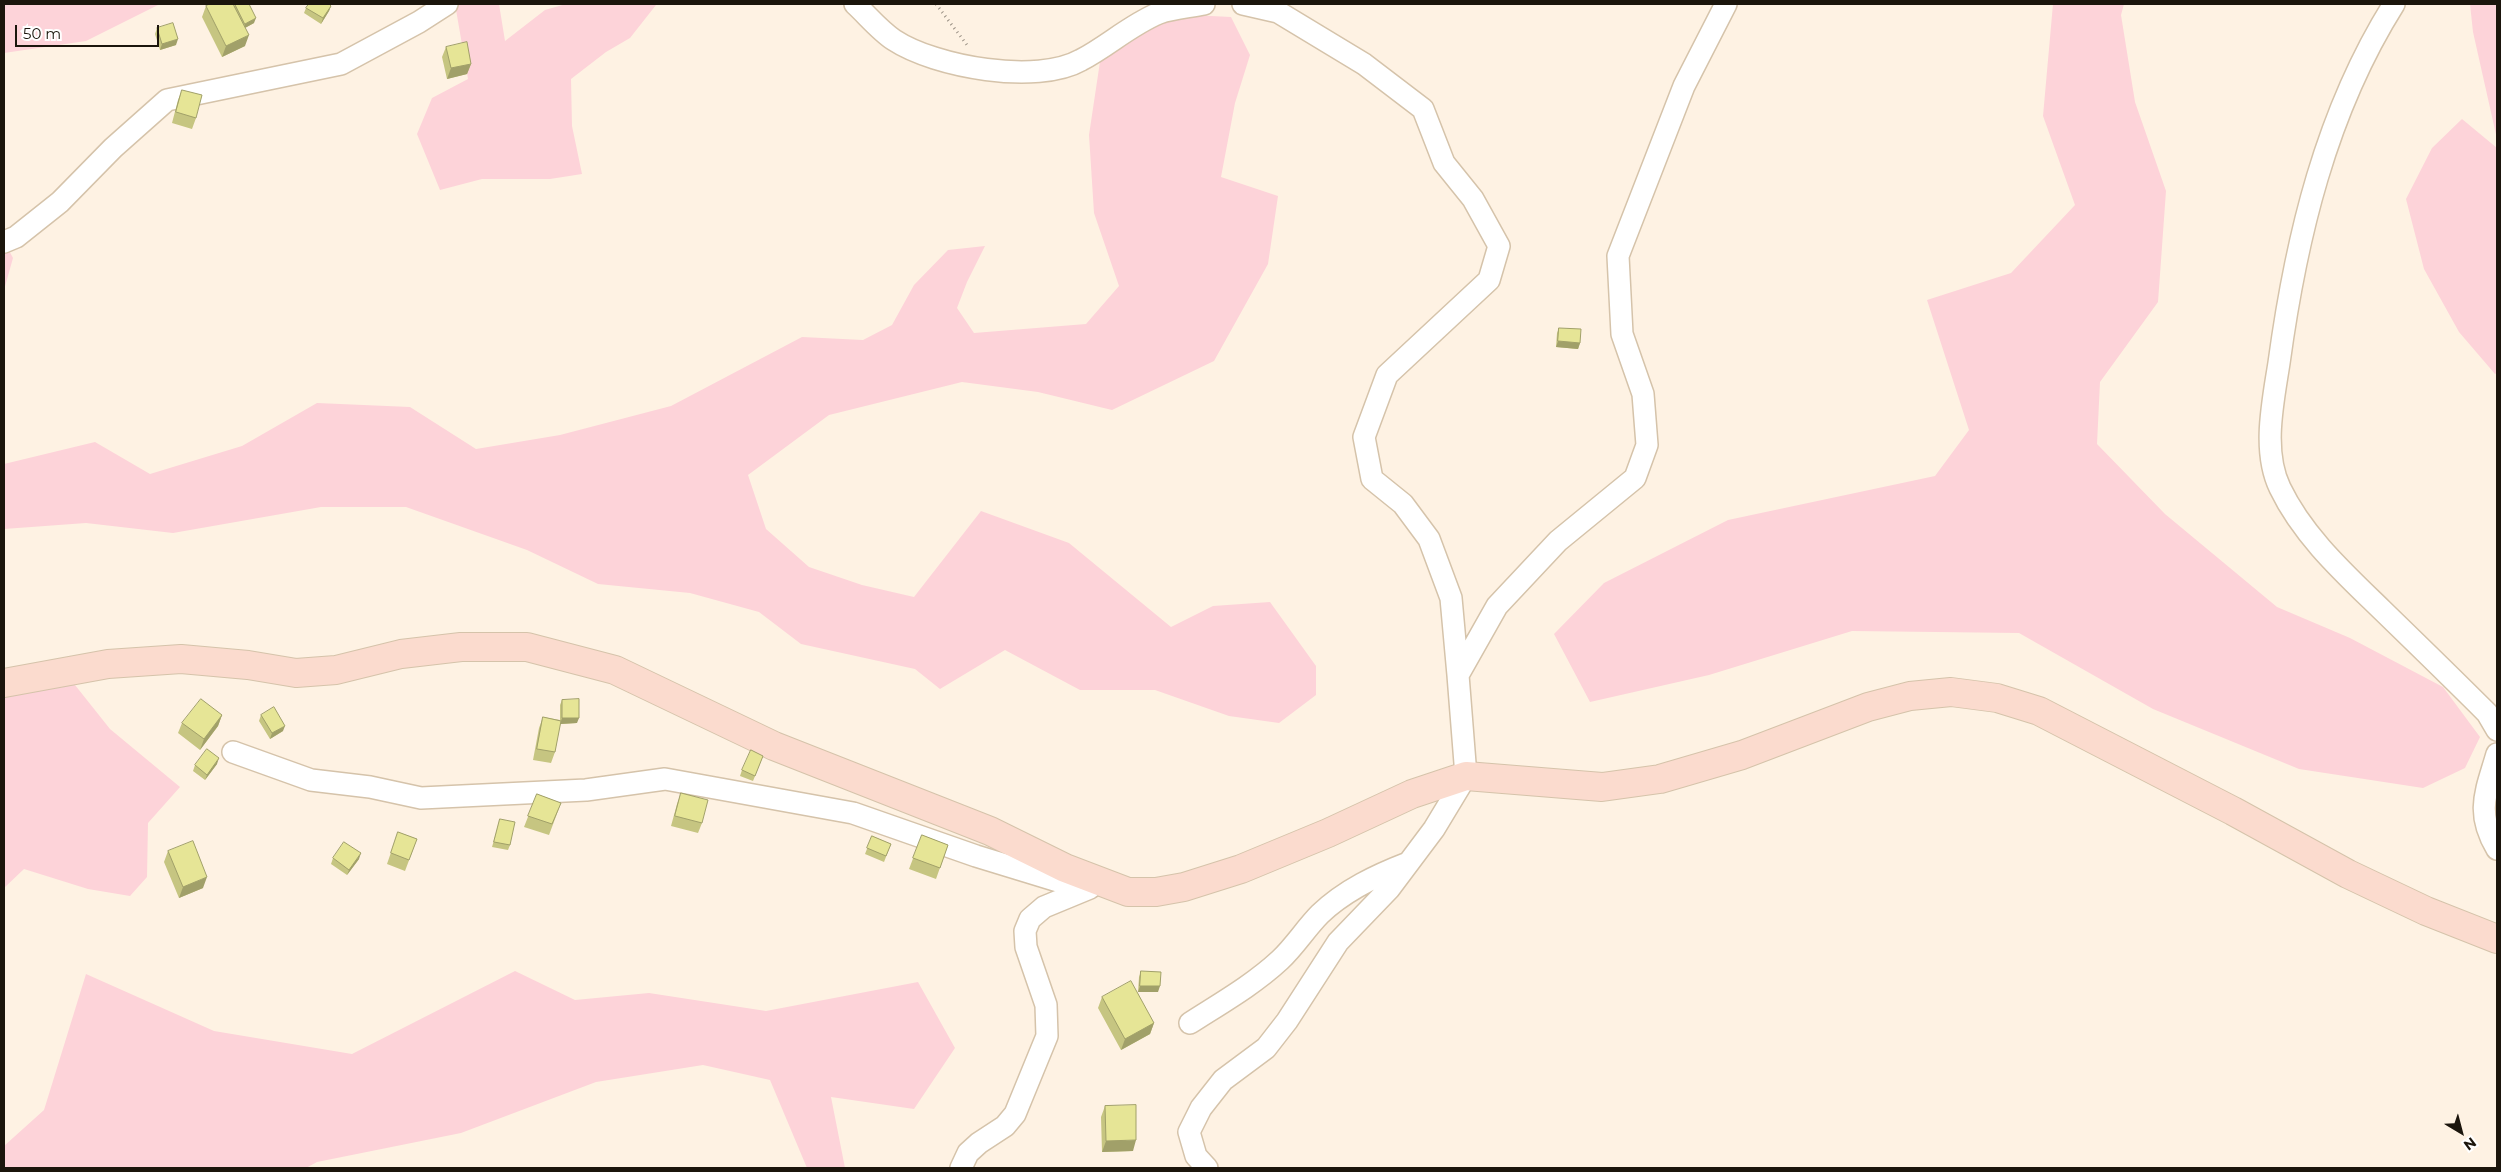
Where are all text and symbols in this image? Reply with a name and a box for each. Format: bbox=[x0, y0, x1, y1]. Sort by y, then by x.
scale bar bbox=[18, 15, 161, 47]
text: 50 m bbox=[23, 24, 61, 43]
north arrow bbox=[2436, 1107, 2486, 1157]
text: N bbox=[2460, 1133, 2480, 1155]

